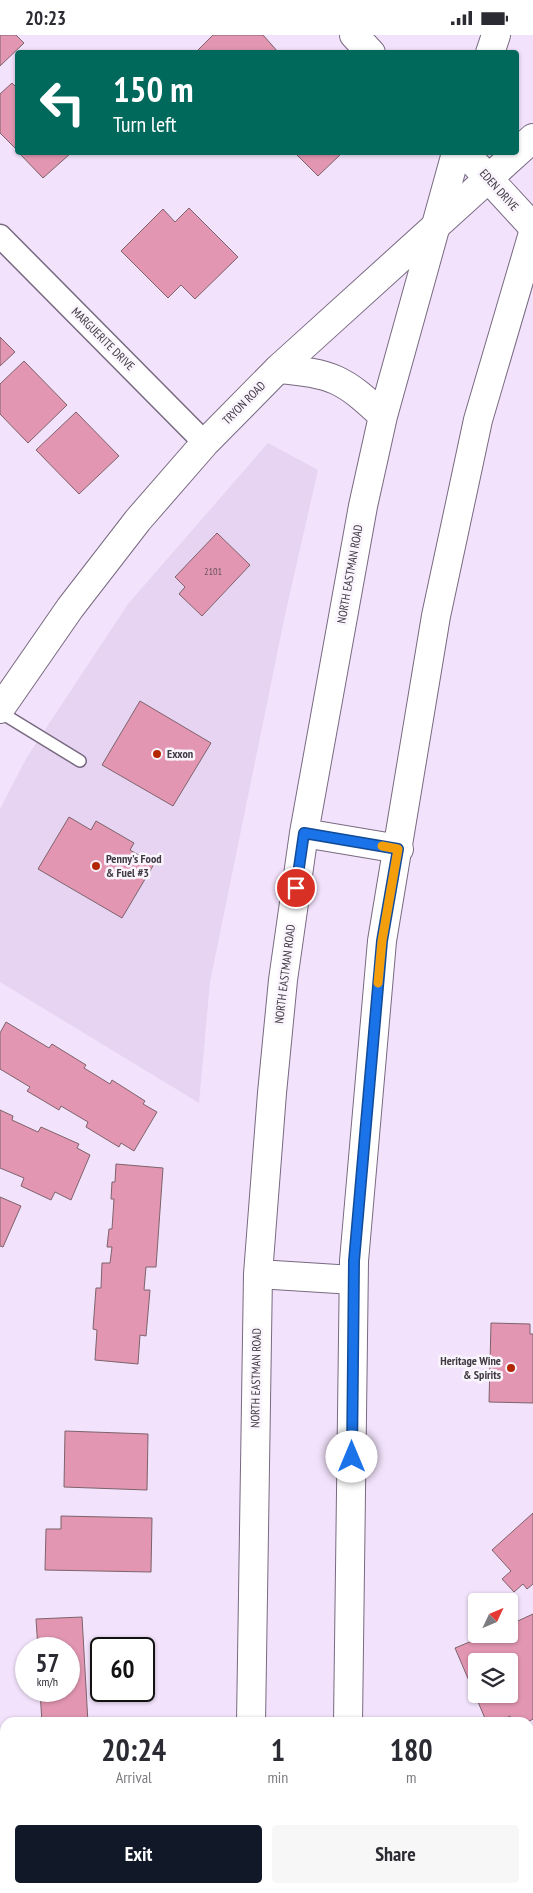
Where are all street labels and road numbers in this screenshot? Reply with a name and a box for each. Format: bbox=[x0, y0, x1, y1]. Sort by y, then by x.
street label: EDEN DRIVE bbox=[477, 166, 522, 214]
street label: MARGUERITE DRIVE bbox=[69, 304, 138, 373]
street label: TRYON ROAD bbox=[219, 378, 268, 427]
street label: NORTH EASTMAN ROAD bbox=[333, 523, 366, 624]
street label: NORTH EASTMAN ROAD bbox=[271, 923, 298, 1024]
street label: NORTH EASTMAN ROAD bbox=[247, 1328, 264, 1428]

